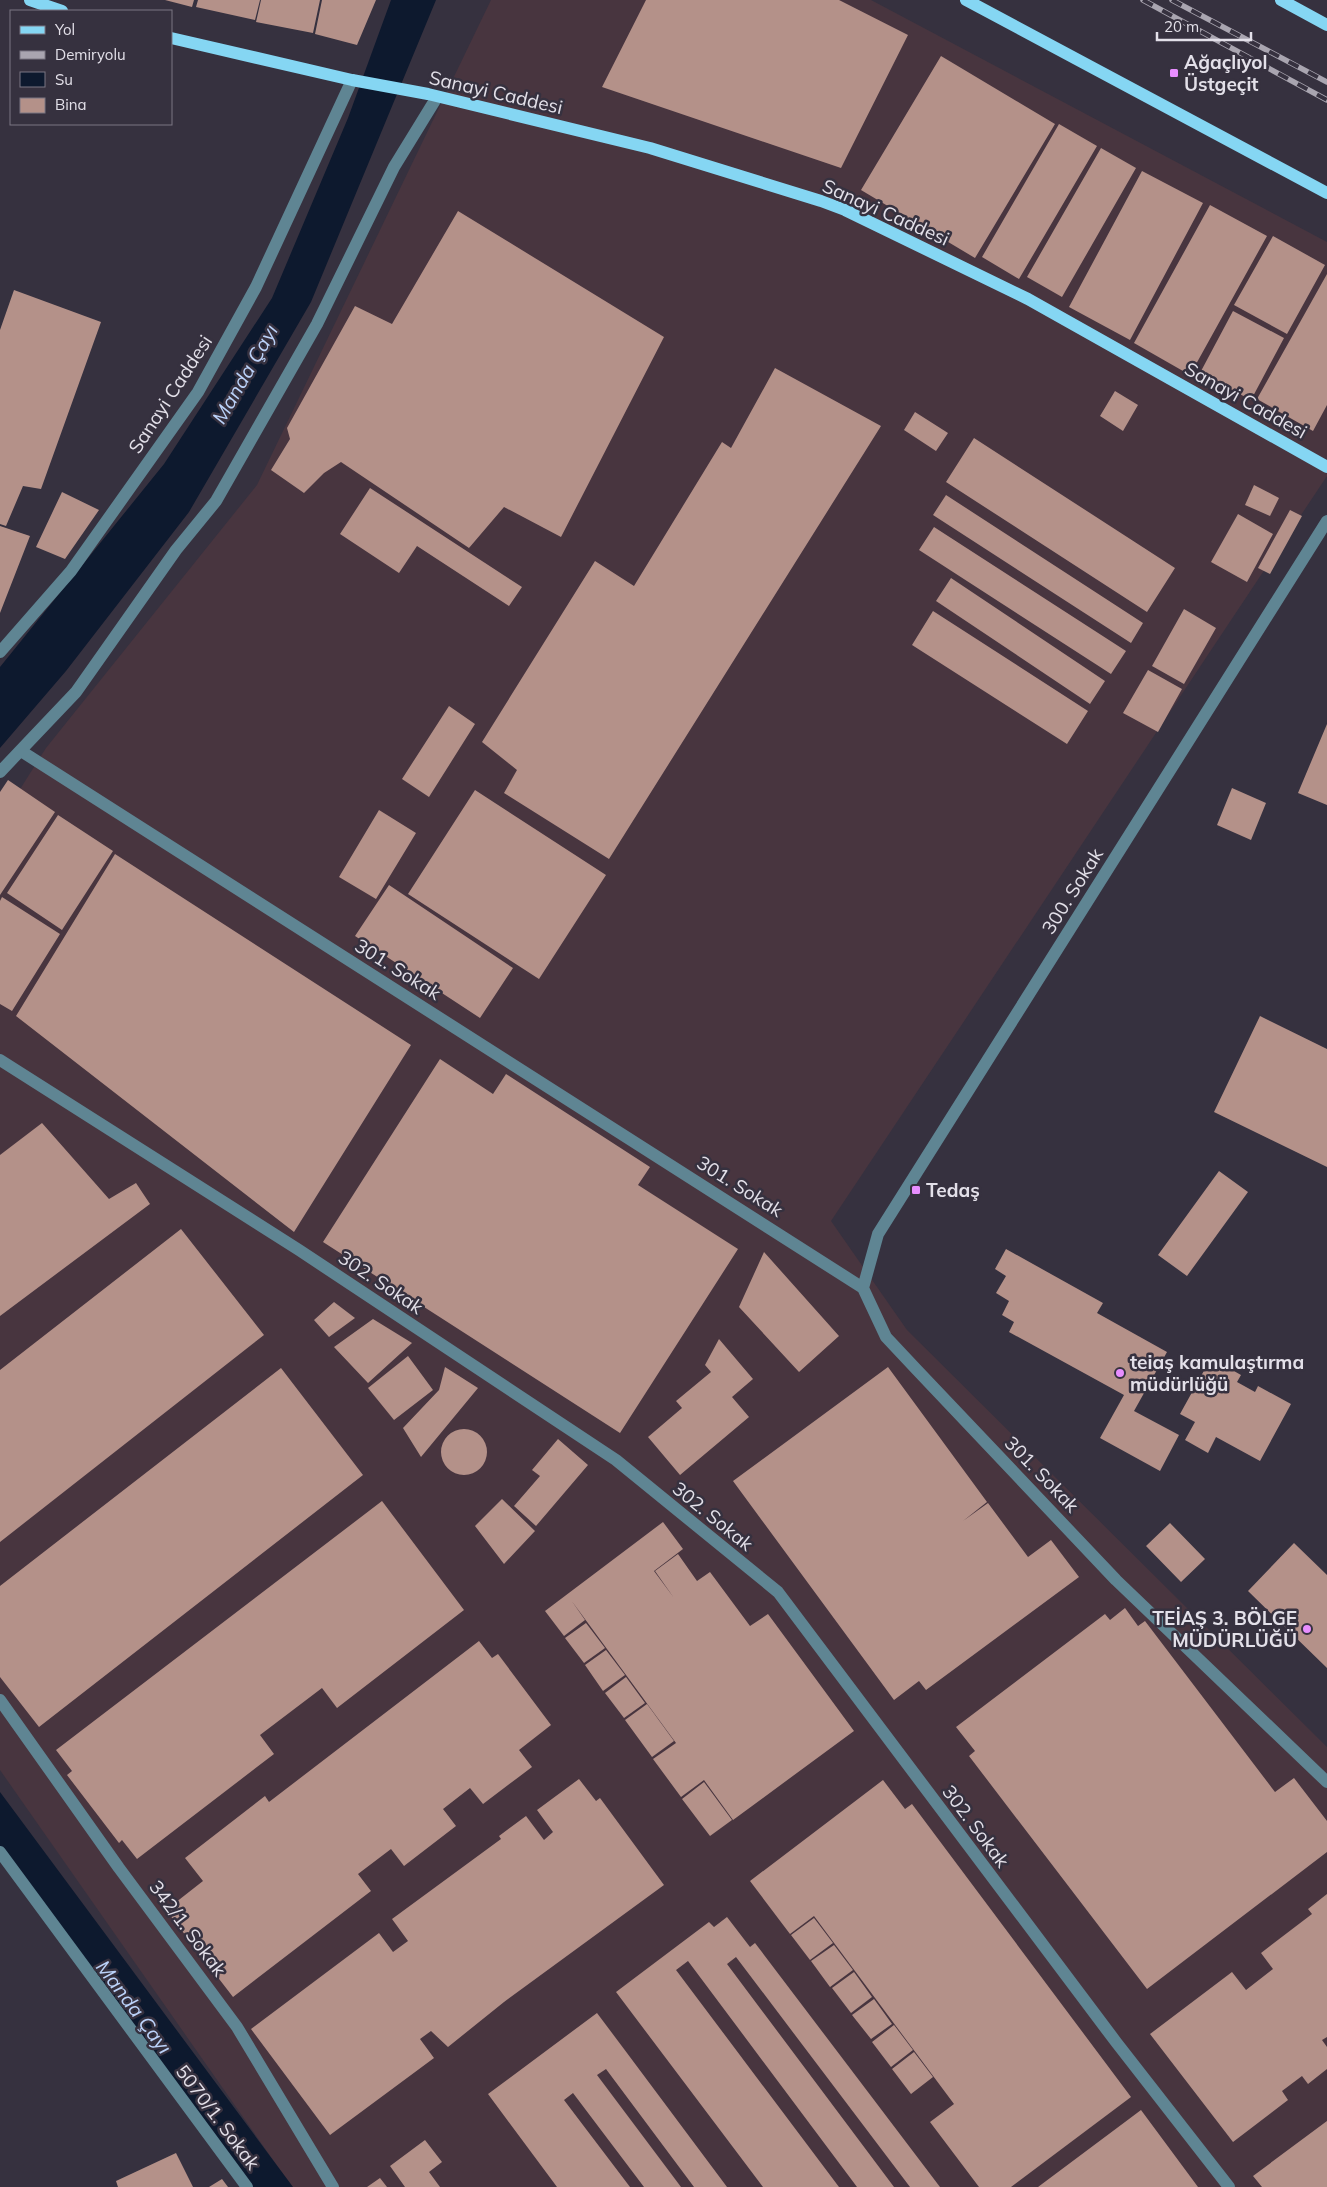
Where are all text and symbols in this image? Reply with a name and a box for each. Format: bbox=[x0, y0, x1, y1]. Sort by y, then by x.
legend bbox=[10, 10, 172, 125]
scale bar bbox=[1157, 10, 1251, 42]
text: 20 m bbox=[1164, 17, 1199, 36]
text: Yol bbox=[54, 20, 75, 39]
text: Demiryolu bbox=[55, 45, 126, 64]
place label: Ağaçlıyol Üstgeçit bbox=[1184, 50, 1268, 96]
street label: Sanayi Caddesi bbox=[427, 65, 565, 119]
marker: Ağaçlıyol Üstgeçit bbox=[1168, 67, 1180, 79]
text: Su bbox=[55, 70, 73, 89]
text: Bina bbox=[55, 95, 87, 114]
street label: Sanayi Caddesi bbox=[819, 173, 953, 251]
water label: Manda Çayı bbox=[206, 320, 283, 428]
street label: Sanayi Caddesi bbox=[123, 330, 217, 458]
street label: Sanayi Caddesi bbox=[1181, 356, 1311, 444]
street label: 300. Sokak bbox=[1036, 843, 1108, 939]
street label: 301. Sokak bbox=[350, 933, 446, 1005]
street label: 301. Sokak bbox=[692, 1150, 788, 1222]
place label: Tedaş bbox=[926, 1178, 980, 1202]
marker: Tedaş bbox=[910, 1184, 922, 1196]
street label: 302. Sokak bbox=[334, 1245, 428, 1319]
place label: teiaş kamulaştırma müdürlüğü bbox=[1130, 1350, 1304, 1396]
marker: teiaş kamulaştırma müdürlüğü bbox=[1114, 1367, 1126, 1379]
street label: 301. Sokak bbox=[1000, 1431, 1084, 1517]
street label: 302. Sokak bbox=[668, 1476, 758, 1556]
place label: TEİAŞ 3. BÖLGE MÜDÜRLÜĞÜ bbox=[1152, 1606, 1297, 1652]
marker: TEİAŞ 3. BÖLGE MÜDÜRLÜĞÜ bbox=[1301, 1623, 1313, 1635]
street label: 302. Sokak bbox=[937, 1780, 1015, 1872]
street label: 342/1. Sokak bbox=[144, 1875, 232, 1981]
water label: Manda Çayı bbox=[91, 1955, 178, 2058]
street label: 5070/1. Sokak bbox=[171, 2060, 265, 2174]

